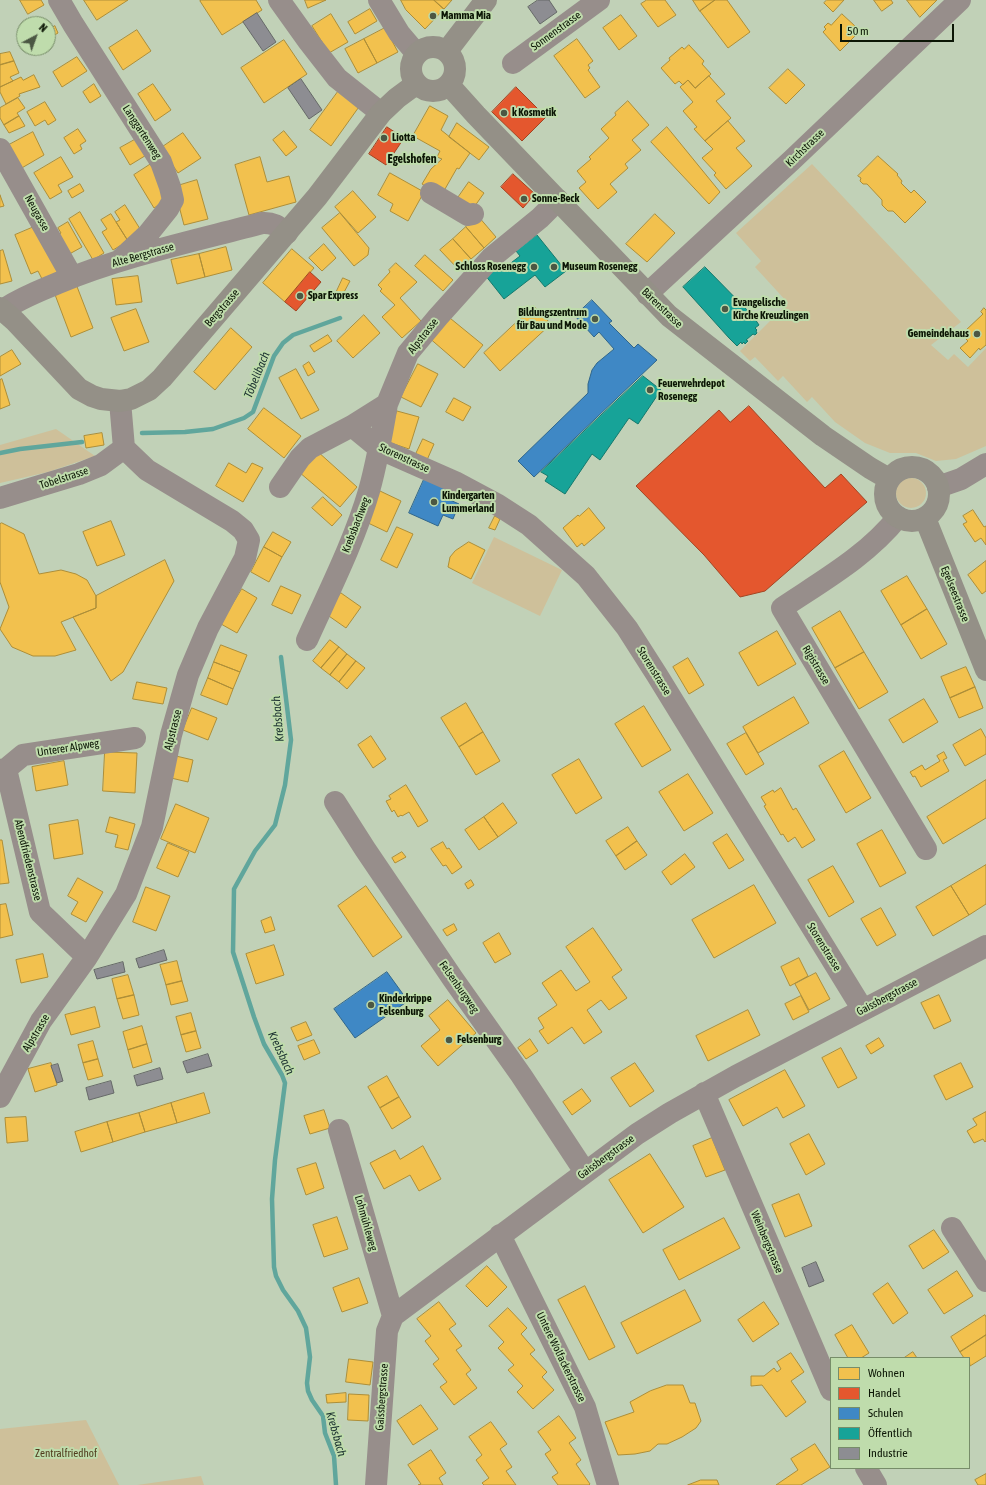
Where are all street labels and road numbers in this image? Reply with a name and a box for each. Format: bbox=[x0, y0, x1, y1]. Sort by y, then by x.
street label: Sonnenstrasse bbox=[528, 8, 584, 54]
street label: Langgartenweg bbox=[120, 103, 164, 161]
street label: Kirchstrasse bbox=[783, 126, 827, 170]
street label: Neugasse bbox=[22, 193, 52, 233]
street label: Alte Bergstrasse bbox=[111, 240, 175, 270]
street label: Bärenstrasse bbox=[639, 285, 685, 331]
street label: Bergstrasse bbox=[202, 286, 242, 330]
street label: Alpstrasse bbox=[405, 316, 441, 356]
street label: Storenstrasse bbox=[377, 441, 431, 475]
street label: Tobelstrasse bbox=[38, 464, 90, 492]
street label: Krebsbachweg bbox=[339, 495, 373, 555]
street label: Egelseestrasse bbox=[938, 564, 972, 624]
street label: Rigistrasse bbox=[799, 643, 833, 687]
street label: Storenstrasse bbox=[634, 644, 674, 698]
street label: Alpstrasse bbox=[162, 708, 184, 752]
street label: Unterer Alpweg bbox=[36, 737, 100, 759]
street label: Abendfriedenstrasse bbox=[12, 818, 44, 902]
street label: Storenstrasse bbox=[804, 920, 844, 974]
street label: Felsenburgweg bbox=[436, 958, 482, 1016]
street label: Gaissbergstrasse bbox=[854, 975, 920, 1019]
street label: Alpstrasse bbox=[20, 1012, 52, 1054]
street label: Gaissbergstrasse bbox=[575, 1132, 637, 1182]
street label: Lohmühleweg bbox=[352, 1194, 380, 1252]
street label: Weinbergstrasse bbox=[748, 1209, 786, 1275]
street label: Untere Wolfackerstrasse bbox=[534, 1310, 588, 1404]
street label: Gaissbergstrasse bbox=[373, 1363, 391, 1431]

